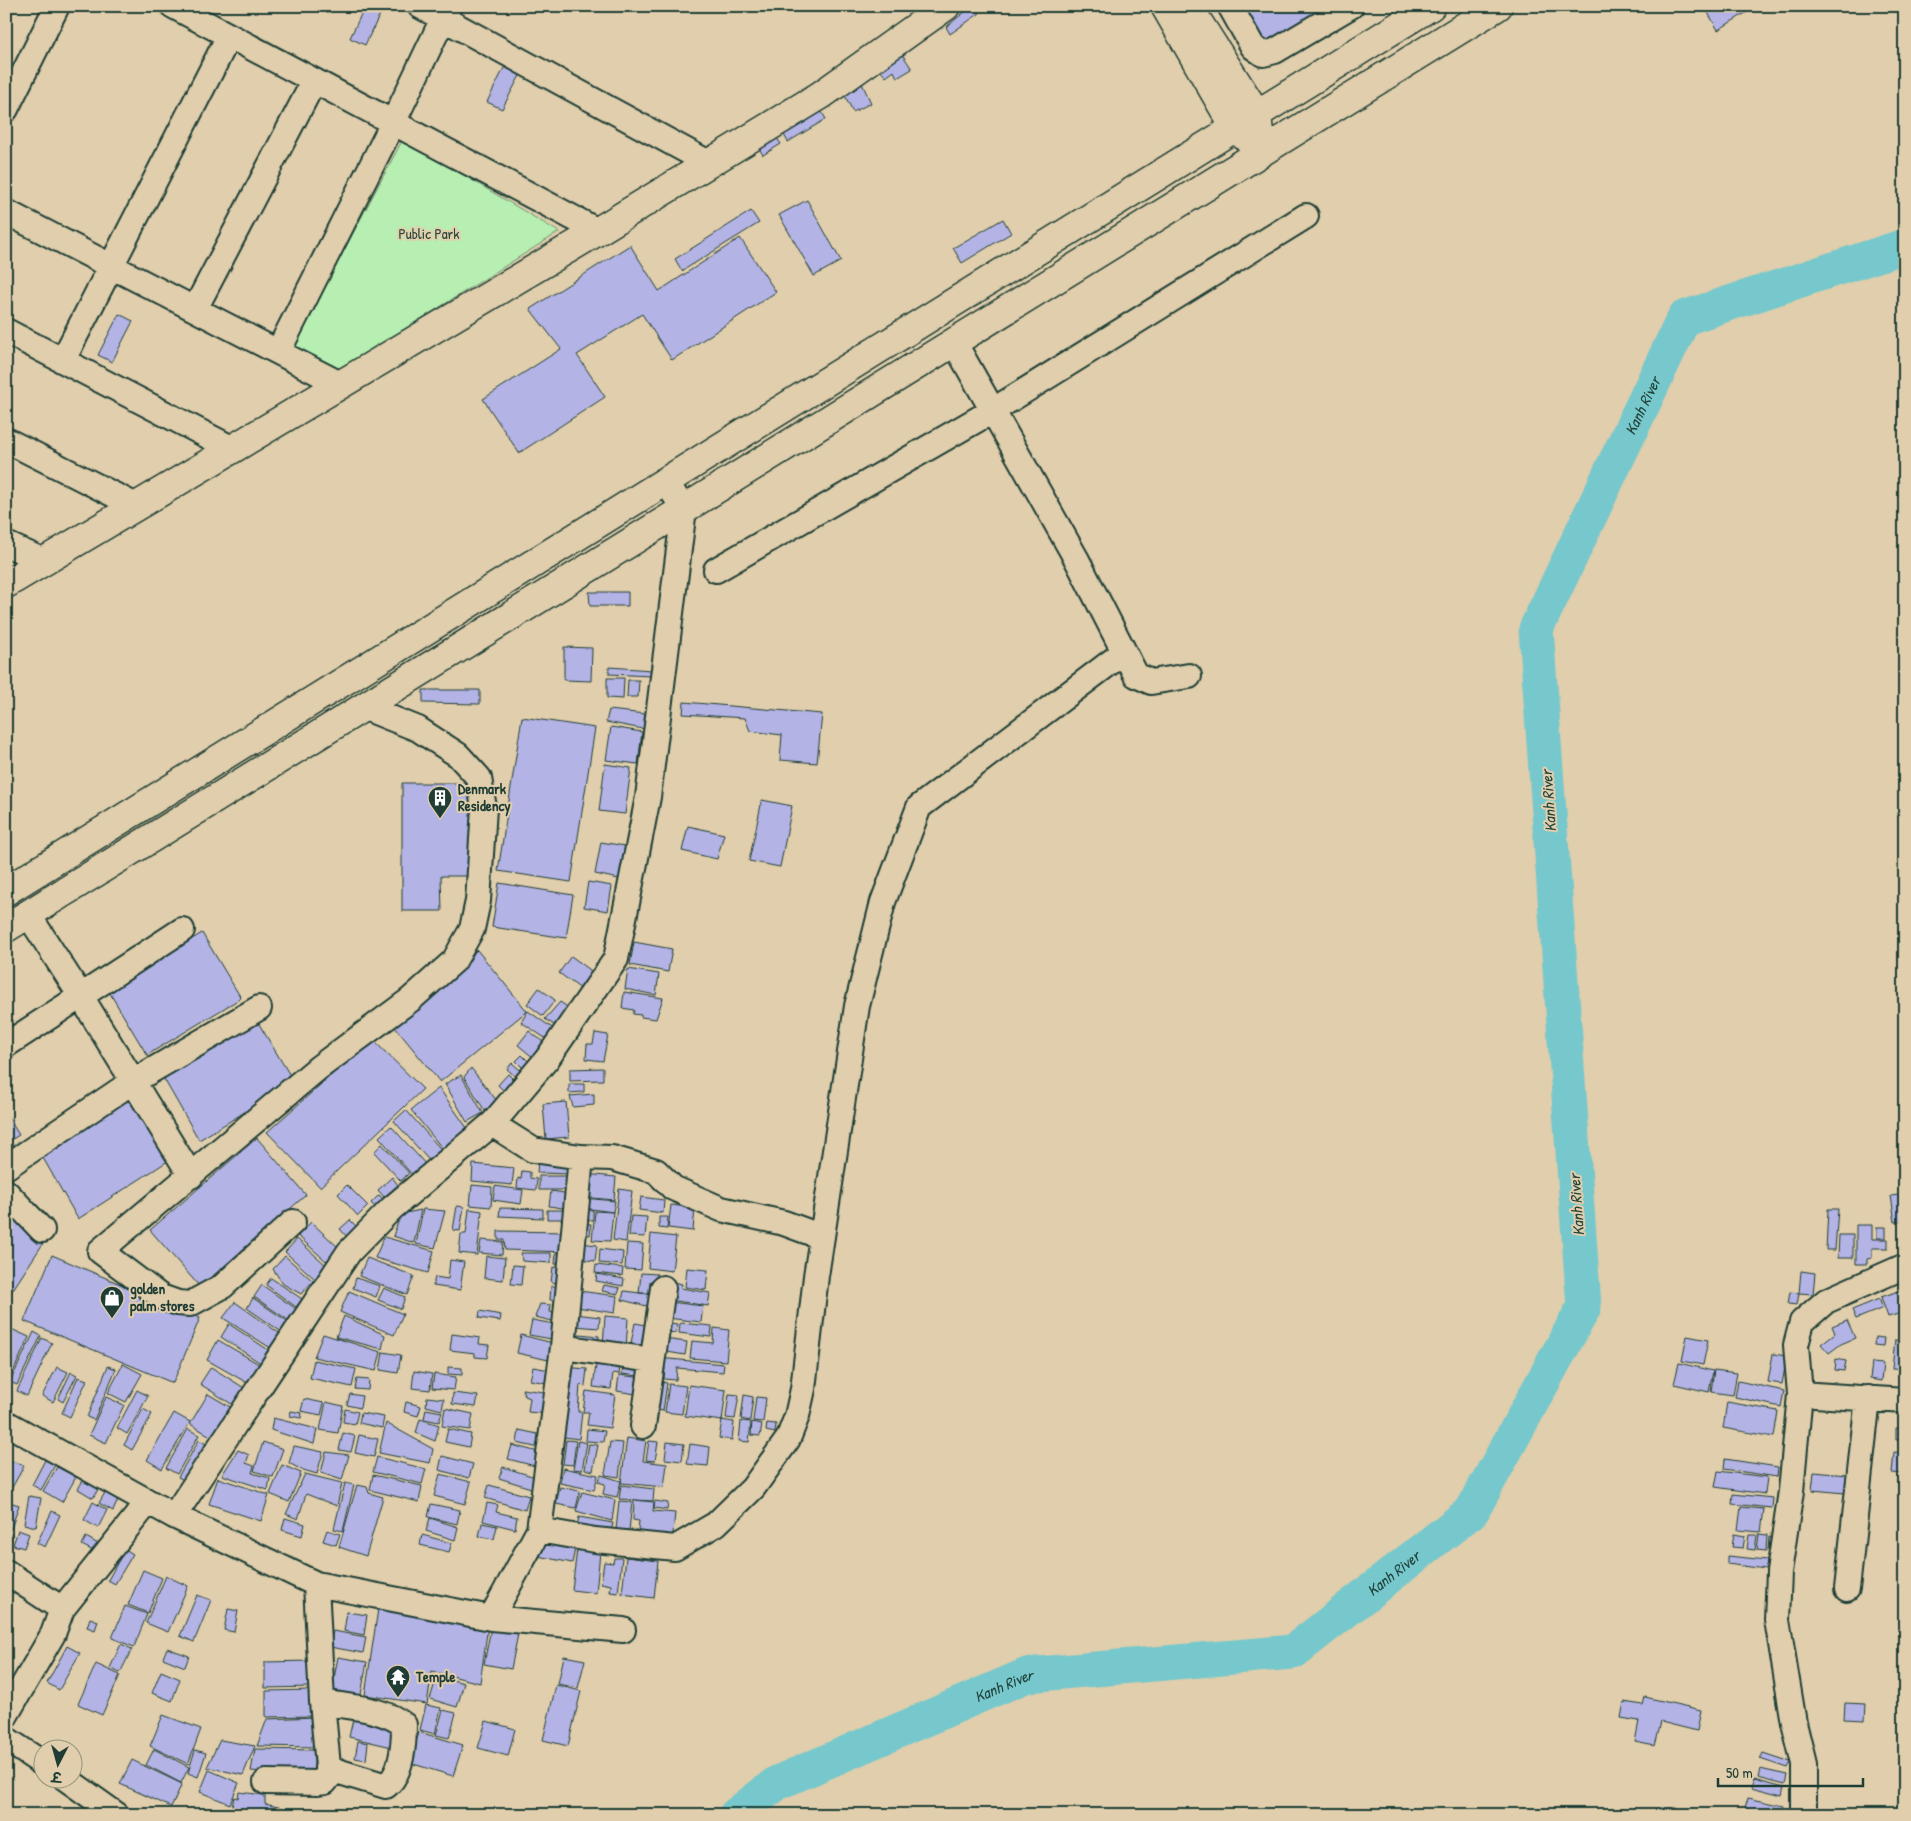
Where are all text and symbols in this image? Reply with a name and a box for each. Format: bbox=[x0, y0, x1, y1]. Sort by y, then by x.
park label: Public Park bbox=[398, 223, 460, 244]
water label: Kanh River bbox=[1619, 371, 1666, 438]
water label: Kanh River bbox=[1535, 767, 1561, 833]
place label: Denmark Residency bbox=[458, 778, 511, 817]
building icon: Denmark Residency bbox=[427, 785, 453, 819]
water label: Kanh River bbox=[1563, 1171, 1589, 1237]
place label: golden palm stores bbox=[130, 1278, 195, 1317]
shop icon: golden palm stores bbox=[99, 1285, 125, 1319]
water label: Kanh River bbox=[1362, 1544, 1426, 1601]
water label: Kanh River bbox=[971, 1663, 1035, 1707]
temple icon: Temple bbox=[385, 1664, 411, 1698]
place label: Temple bbox=[415, 1666, 456, 1688]
north arrow bbox=[32, 1738, 82, 1788]
scale bar bbox=[1718, 1756, 1864, 1788]
text: 50 m bbox=[1726, 1762, 1753, 1783]
text: उ bbox=[49, 1767, 64, 1788]

